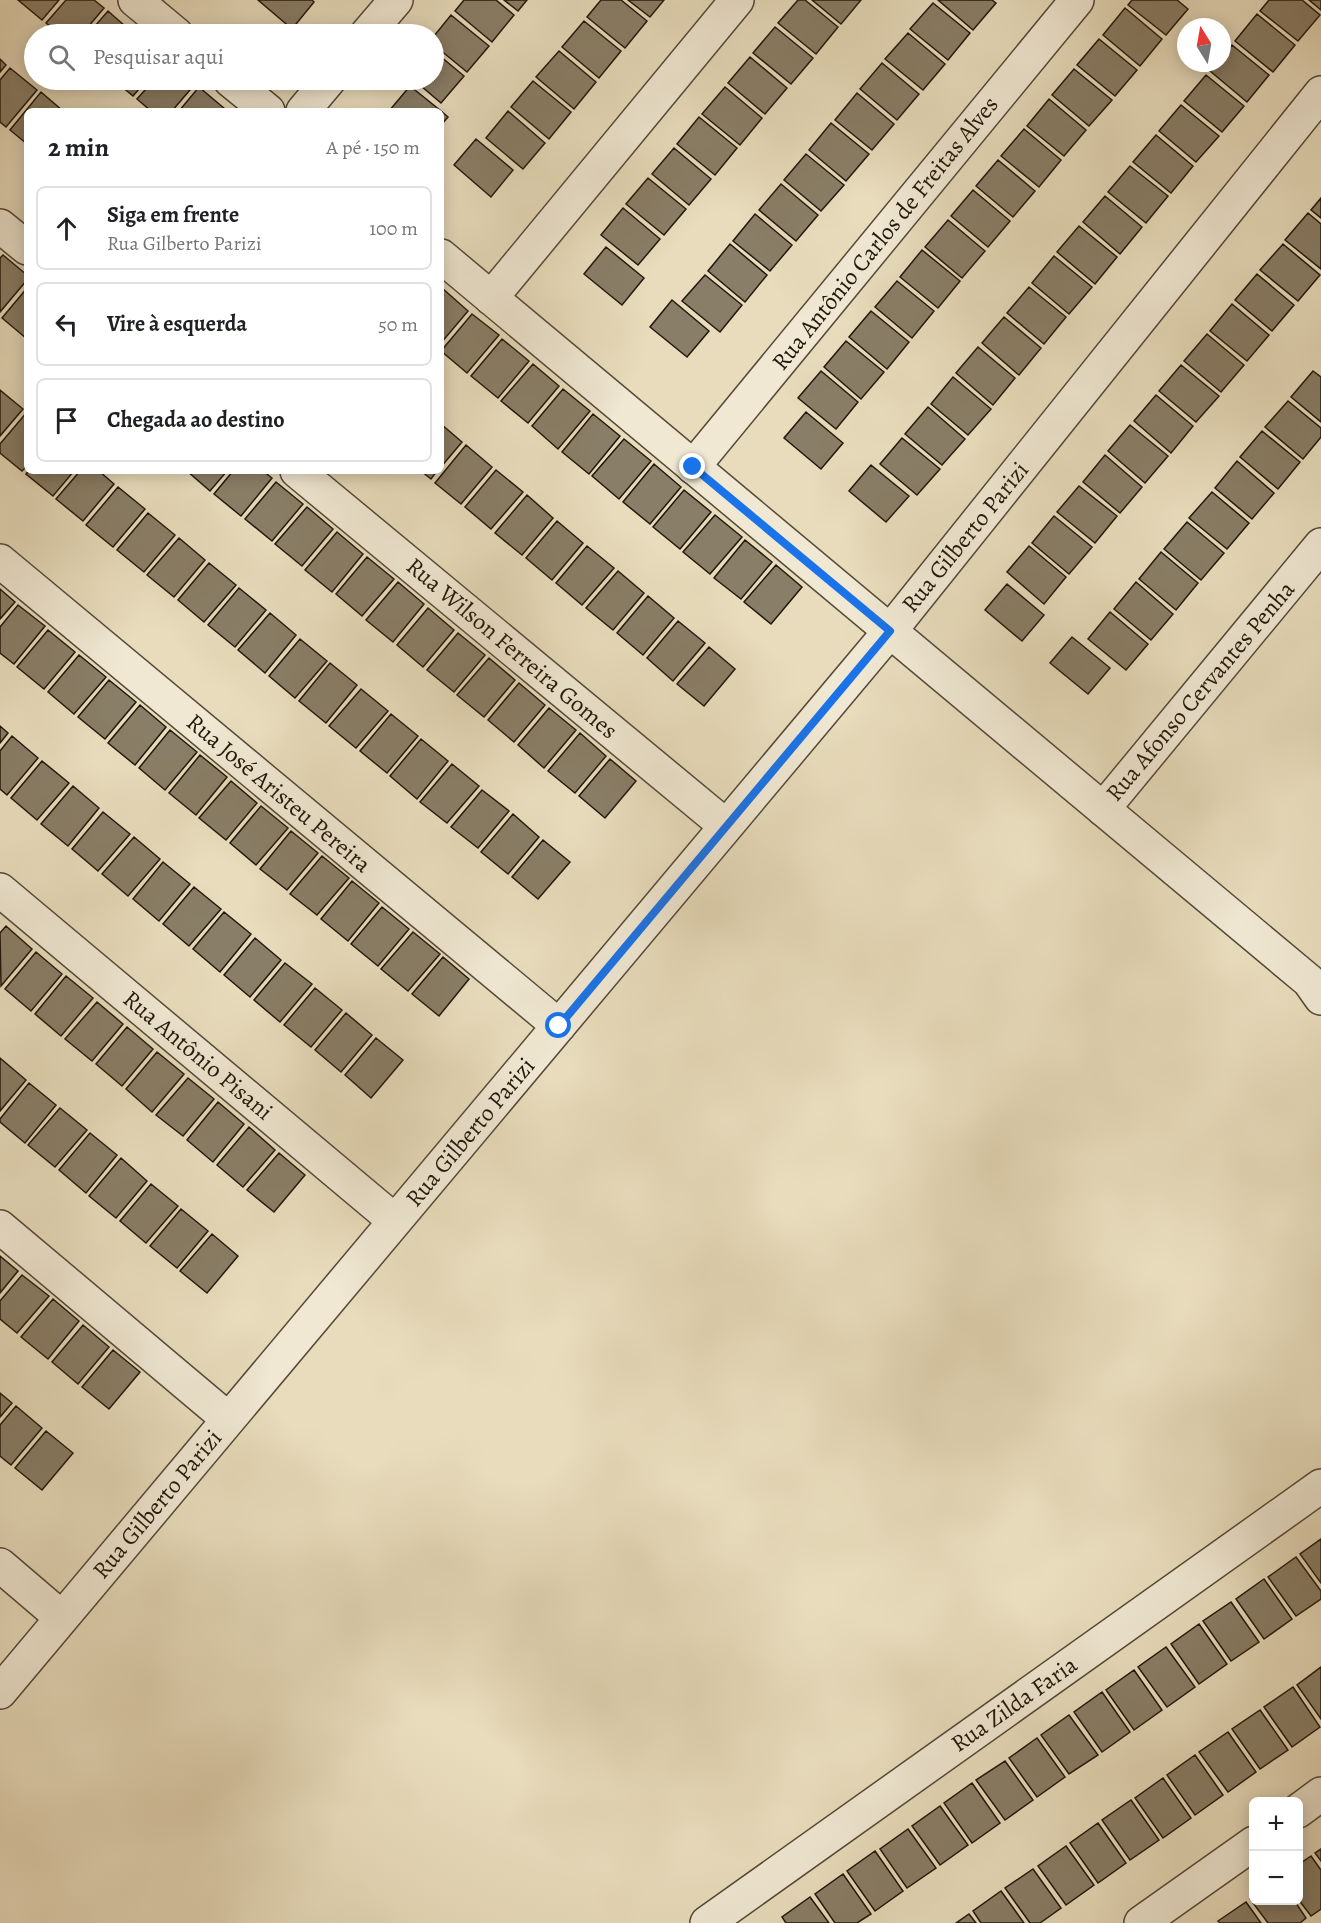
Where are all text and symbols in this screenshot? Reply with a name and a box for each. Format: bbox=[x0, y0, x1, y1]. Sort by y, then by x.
north arrow bbox=[1177, 18, 1231, 72]
search box bbox=[24, 24, 444, 90]
icon: search bbox=[45, 41, 78, 74]
text: Pesquisar aqui bbox=[93, 42, 224, 72]
street label: Rua Antônio Carlos de Freitas Alves bbox=[764, 89, 1006, 377]
text: 2 min bbox=[48, 130, 109, 165]
text: A pé · 150 m bbox=[326, 134, 420, 161]
text: Siga em frente bbox=[107, 200, 239, 230]
icon: ahead bbox=[50, 212, 83, 245]
text: 100 m bbox=[369, 215, 418, 242]
text: Rua Gilberto Parizi bbox=[107, 230, 262, 257]
icon: left bbox=[50, 308, 83, 341]
text: Vire à esquerda bbox=[107, 309, 247, 339]
text: 50 m bbox=[378, 311, 418, 338]
icon: arrive bbox=[50, 404, 83, 437]
text: Chegada ao destino bbox=[107, 405, 285, 435]
route end bbox=[679, 453, 705, 479]
street label: Rua Gilberto Parizi bbox=[894, 455, 1036, 619]
street label: Rua Wilson Ferreira Gomes bbox=[400, 550, 624, 746]
street label: Rua Afonso Cervantes Penha bbox=[1098, 573, 1302, 808]
street label: Rua José Aristeu Pereira bbox=[180, 706, 379, 880]
street label: Rua Antônio Pisani bbox=[116, 983, 280, 1127]
route start bbox=[545, 1012, 571, 1038]
street label: Rua Gilberto Parizi bbox=[398, 1051, 542, 1213]
street label: Rua Gilberto Parizi bbox=[85, 1423, 229, 1585]
street label: Rua Zilda Faria bbox=[944, 1648, 1084, 1759]
map controls bbox=[1249, 1797, 1303, 1905]
button: + bbox=[1249, 1797, 1303, 1851]
button: − bbox=[1249, 1851, 1303, 1905]

